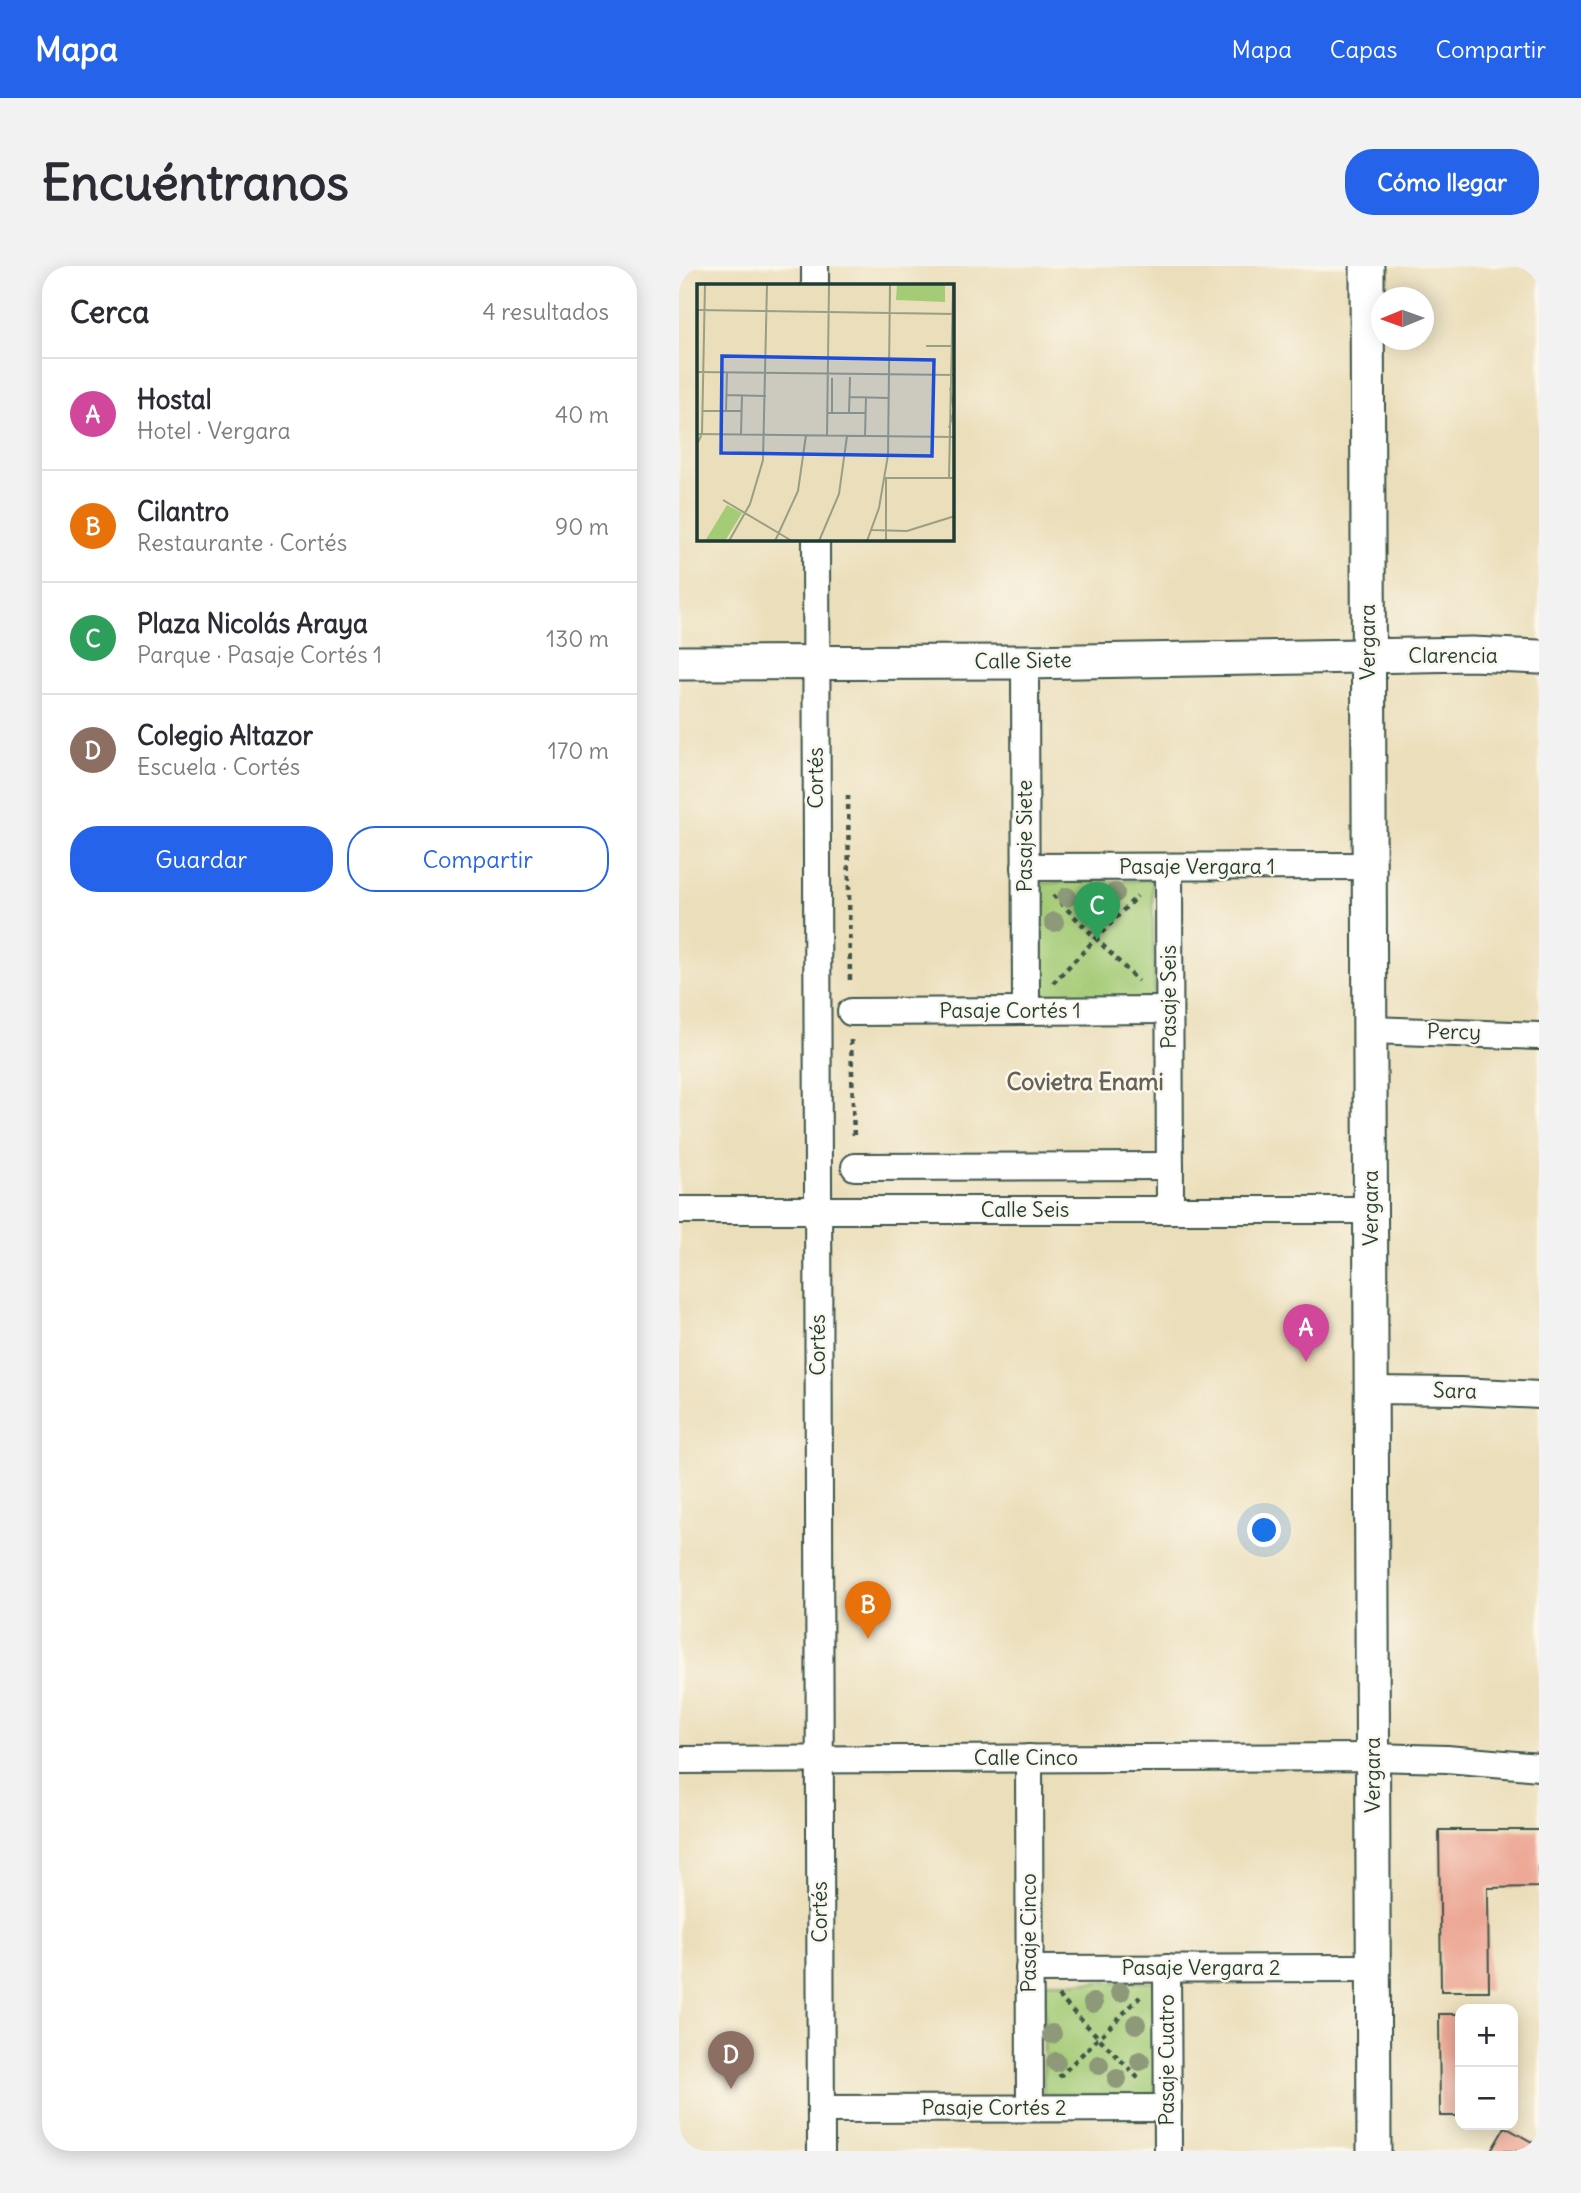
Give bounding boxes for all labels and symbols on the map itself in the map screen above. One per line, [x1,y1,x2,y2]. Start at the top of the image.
inset map [697,284,954,541]
north arrow [1371,287,1434,350]
street label: Vergara [1354,604,1381,680]
street label: Clarencia [1408,642,1498,669]
street label: Calle Siete [974,646,1072,675]
street label: Cortés [802,747,829,809]
street label: Pasaje Siete [1011,780,1038,892]
street label: Pasaje Vergara 1 [1119,853,1275,880]
pin: C [1074,882,1120,940]
street label: Pasaje Seis [1155,945,1182,1049]
street label: Pasaje Cortés 1 [939,997,1081,1024]
street label: Percy [1427,1018,1481,1045]
district label: Covietra Enami [1006,1067,1164,1096]
street label: Vergara [1357,1170,1384,1246]
street label: Calle Seis [981,1196,1069,1223]
pin: A [1283,1304,1329,1362]
street label: Cortés [804,1314,831,1376]
street label: Sara [1433,1376,1477,1405]
your location [1247,1513,1281,1547]
pin: B [845,1581,891,1639]
street label: Vergara [1359,1737,1386,1813]
street label: Calle Cinco [974,1744,1078,1771]
street label: Pasaje Cinco [1015,1873,1042,1993]
street label: Cortés [806,1881,833,1943]
street label: Pasaje Vergara 2 [1121,1954,1281,1981]
street label: Pasaje Cuatro [1153,1994,1180,2126]
pin: D [708,2031,754,2089]
street label: Pasaje Cortés 2 [922,2094,1066,2121]

